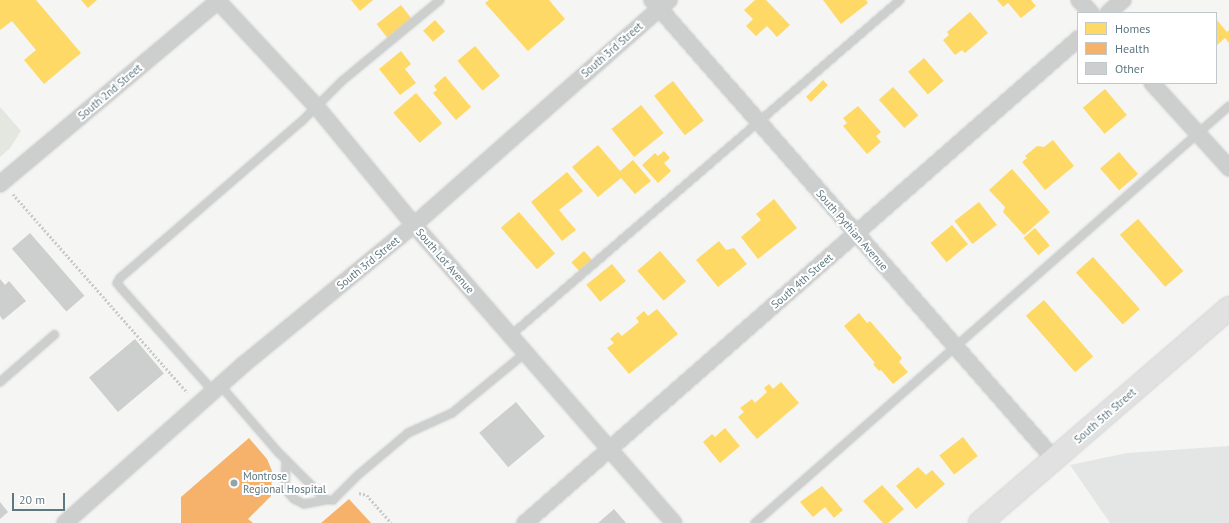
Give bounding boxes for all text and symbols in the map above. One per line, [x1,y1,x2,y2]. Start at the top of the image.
legend [1077,12,1217,84]
street label: South 3rd Street [579,20,645,80]
text: Homes [1115,21,1150,36]
text: Health [1115,41,1149,56]
street label: South 2nd Street [75,61,145,123]
text: Other [1115,61,1144,76]
street label: South Pythian Avenue [813,187,891,273]
street label: South Lot Avenue [413,226,477,296]
street label: South 3rd Street [334,234,402,292]
street label: South 4th Street [769,251,835,311]
street label: South 5th Street [1072,386,1138,446]
place label: Montrose Regional Hospital [243,470,326,496]
marker: Montrose Regional Hospital [228,477,240,489]
scale bar [14,485,67,511]
text: 20 m [19,492,45,507]

